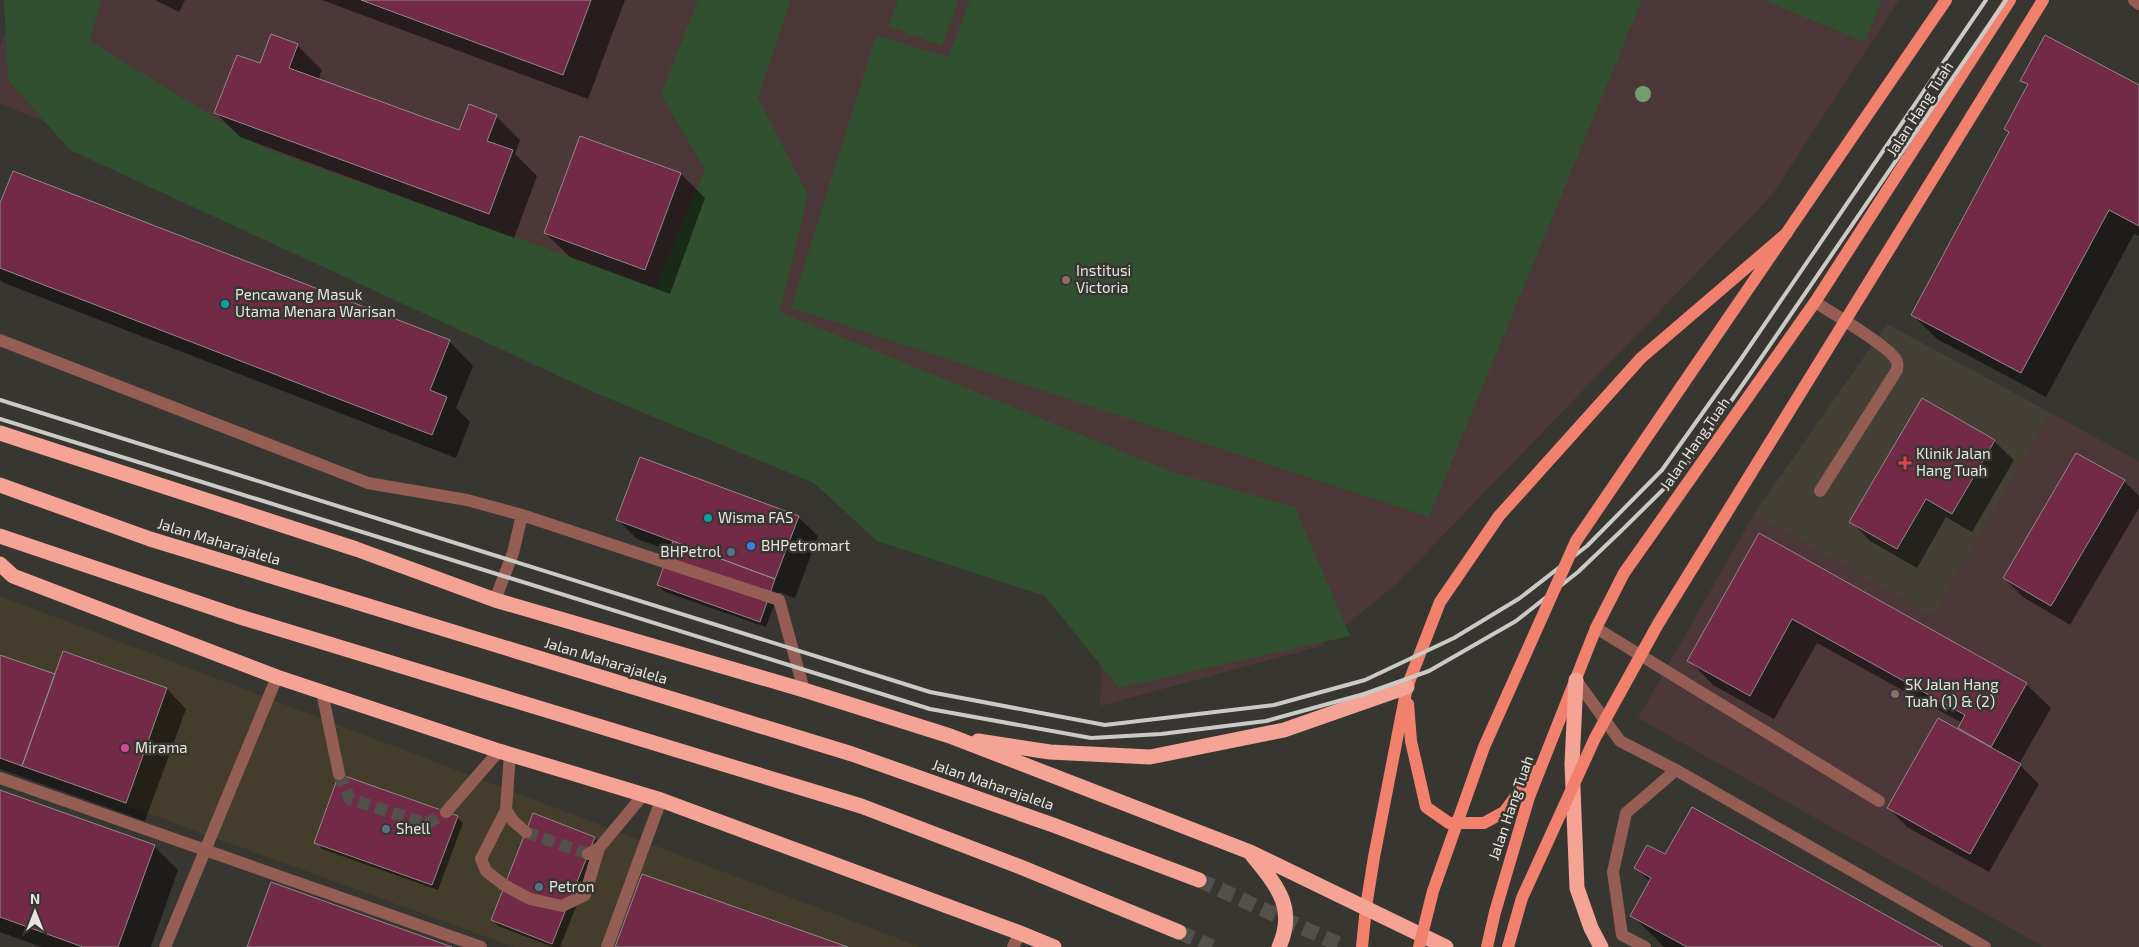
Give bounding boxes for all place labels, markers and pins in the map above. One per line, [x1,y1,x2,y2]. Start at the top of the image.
place label: Institusi Victoria [1076,261,1131,296]
marker: Institusi Victoria [1060,274,1072,286]
place label: Pencawang Masuk Utama Menara Warisan [235,285,396,320]
marker: Pencawang Masuk Utama Menara Warisan [219,298,231,310]
place label: Klinik Jalan Hang Tuah [1916,444,1991,479]
marker: Klinik Jalan Hang Tuah [1898,456,1912,470]
place label: Wisma FAS [718,508,793,526]
marker: Wisma FAS [702,512,714,524]
place label: BHPetromart [761,536,851,554]
marker: BHPetromart [745,540,757,552]
place label: BHPetrol [660,542,722,560]
marker: BHPetrol [725,546,737,558]
place label: SK Jalan Hang Tuah (1) & (2) [1905,675,1999,710]
marker: SK Jalan Hang Tuah (1) & (2) [1889,688,1901,700]
place label: Mirama [135,738,188,756]
marker: Mirama [119,742,131,754]
place label: Shell [396,819,431,837]
marker: Shell [380,823,392,835]
place label: Petron [549,877,595,895]
marker: Petron [533,881,545,893]

